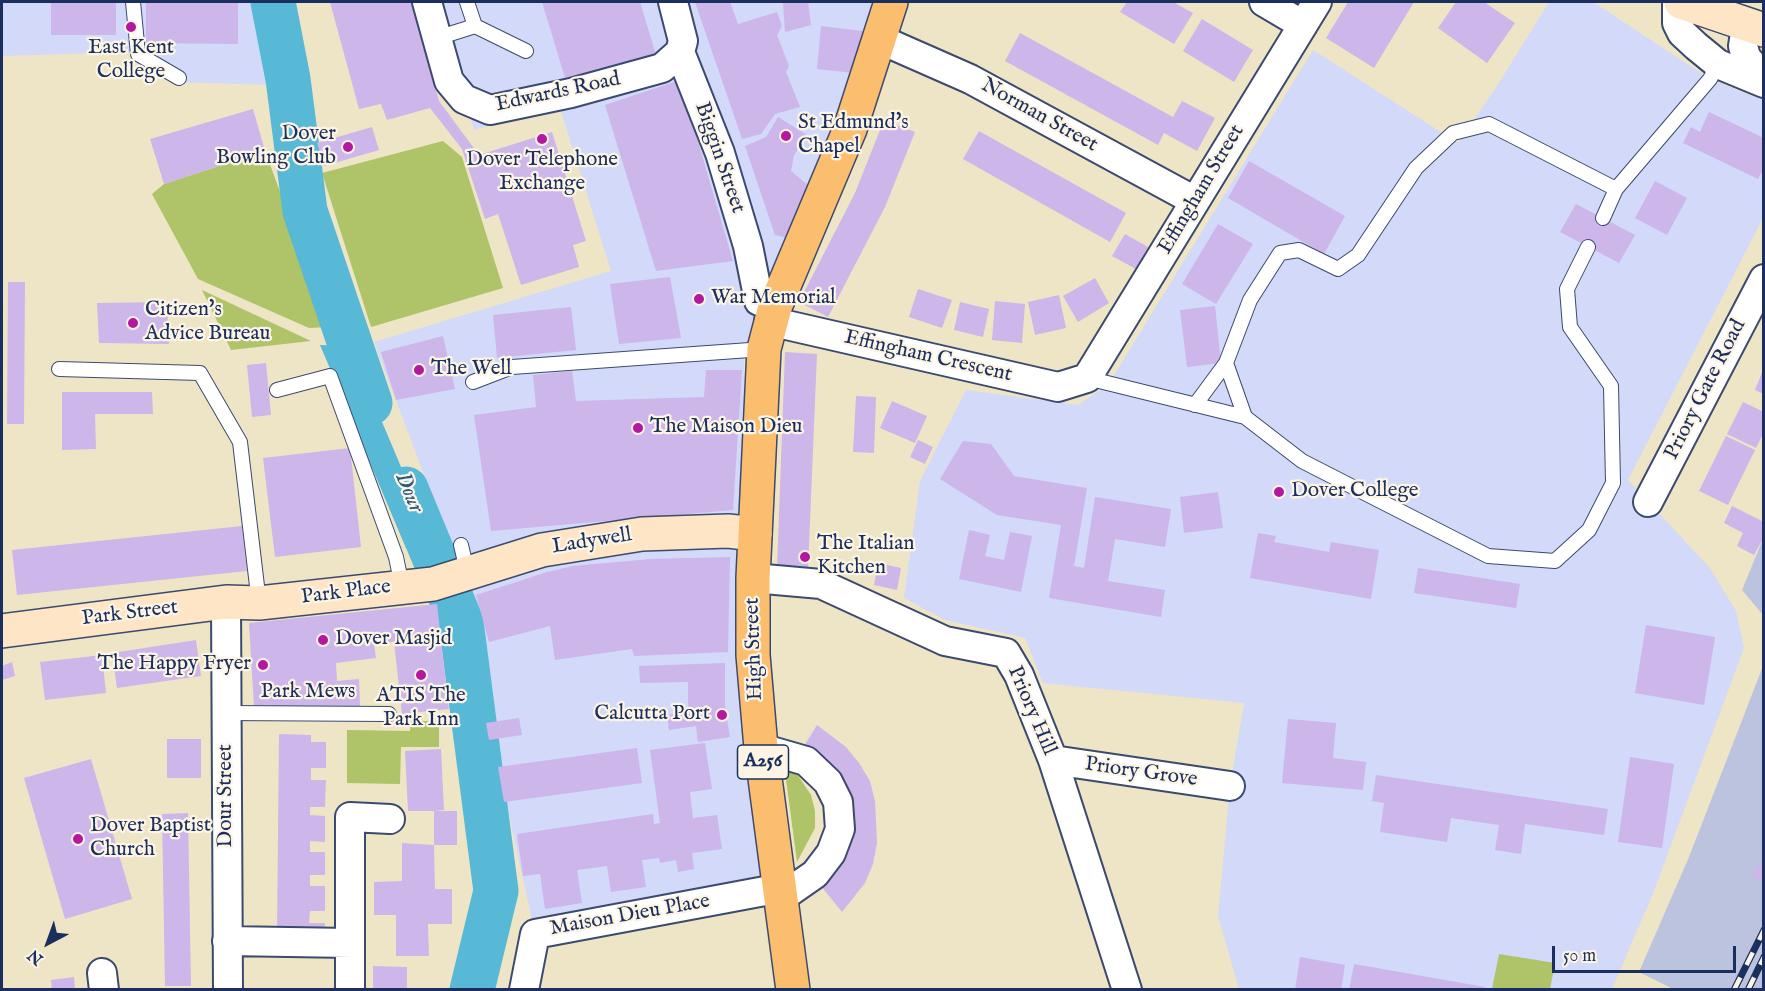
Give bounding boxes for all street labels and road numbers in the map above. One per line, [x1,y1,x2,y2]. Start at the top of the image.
street label: Edwards Road [493,67,623,119]
street label: Norman Street [976,74,1102,158]
street label: Biggin Street [688,99,750,217]
street label: Effingham Street [1153,121,1251,259]
street label: Priory Gate Road [1660,316,1752,464]
street label: Effingham Crescent [842,325,1014,389]
street label: Ladywell [550,523,634,561]
street label: Park Place [300,575,392,611]
street label: Park Street [80,596,180,632]
street label: High Street [741,597,769,701]
street label: Priory Hill [1001,663,1061,759]
street label: Park Mews [261,680,355,706]
street label: Dour Street [214,744,240,848]
road number: A256 [738,745,789,779]
street label: Priory Grove [1083,753,1199,793]
street label: Maison Dieu Place [548,890,712,942]

